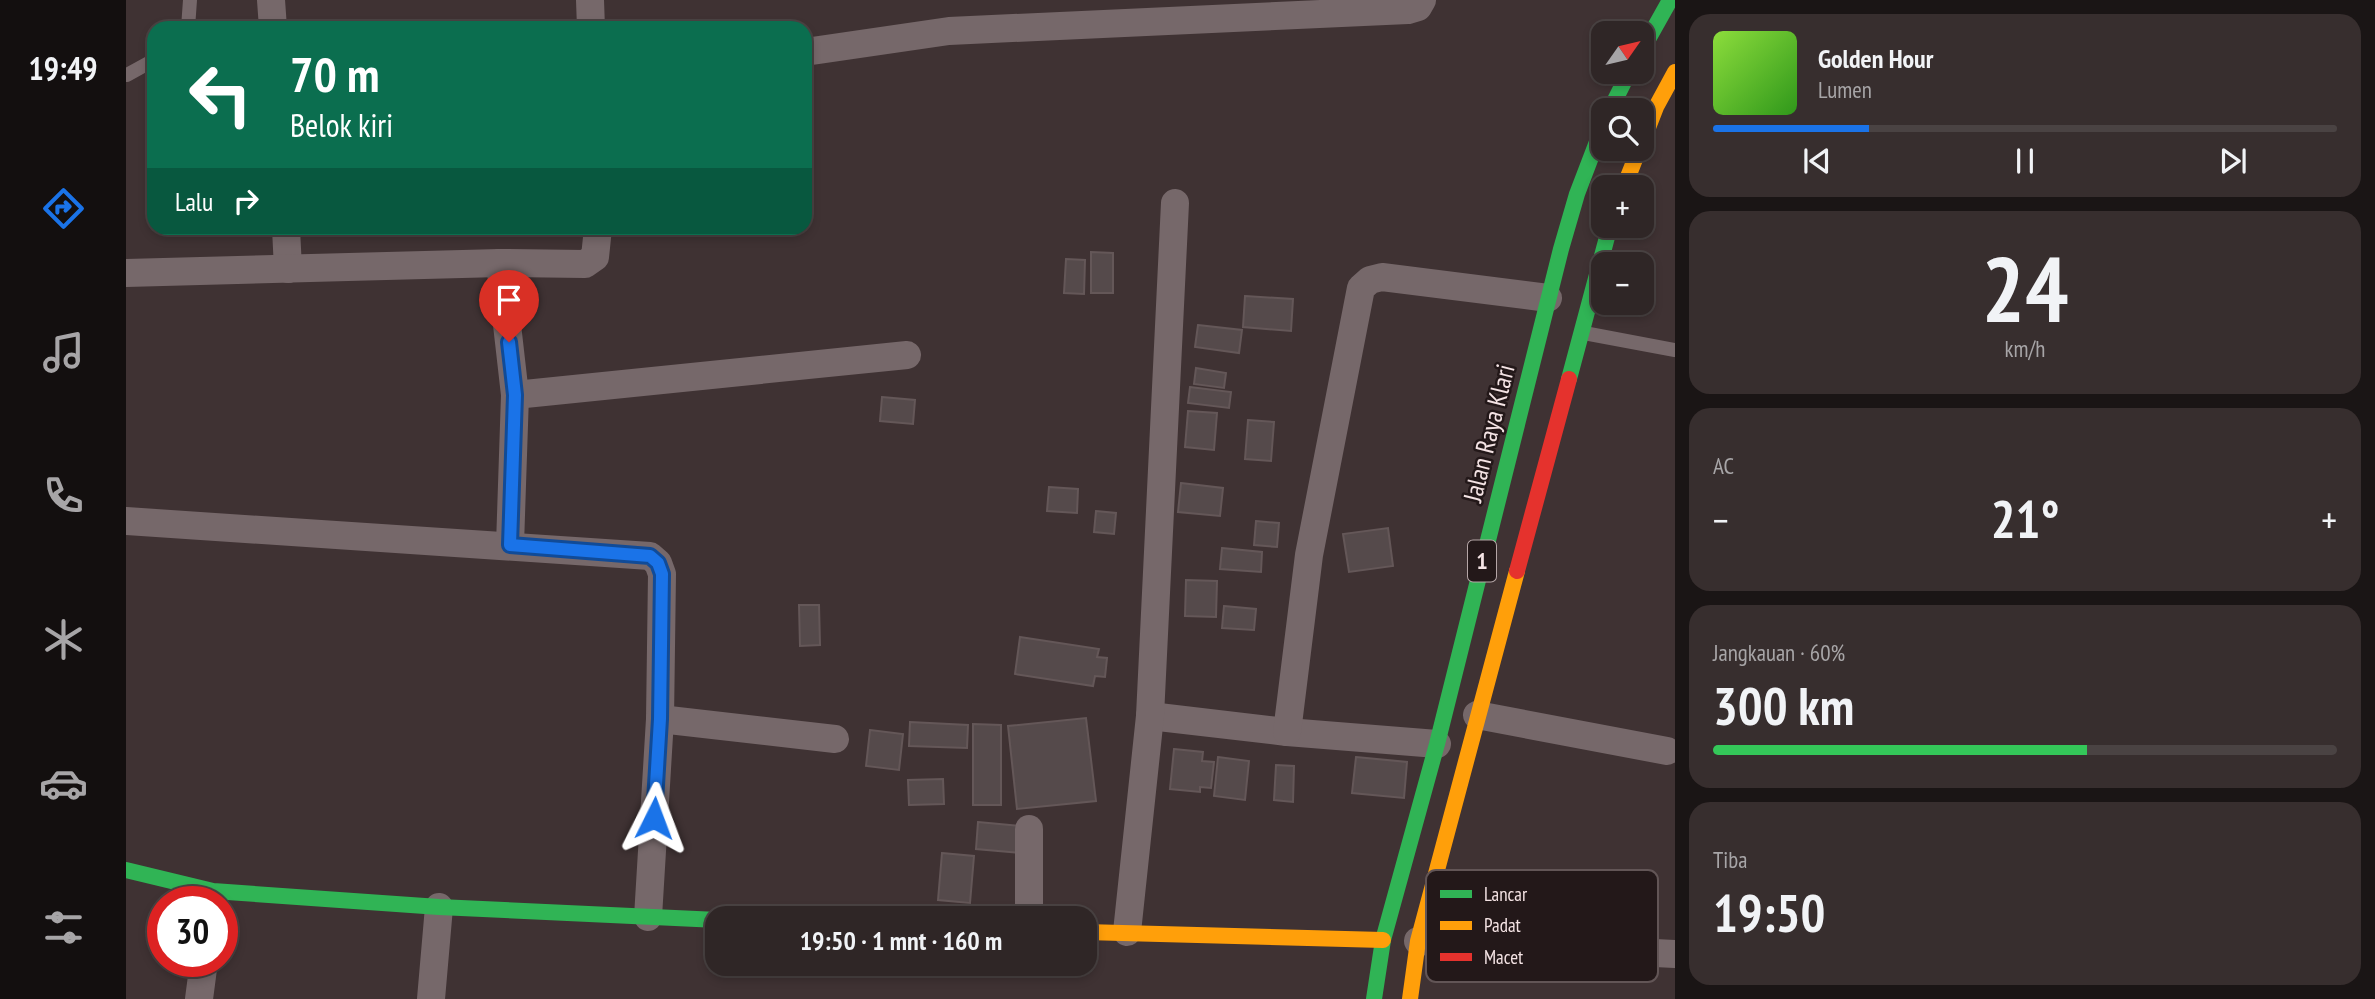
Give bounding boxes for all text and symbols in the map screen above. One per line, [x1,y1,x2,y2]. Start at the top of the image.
north arrow [1591,21,1654,84]
map controls [1591,21,1654,315]
text: 70 m [290,42,379,106]
text: Golden Hour [1818,42,1933,75]
text: 19:49 [28,47,98,89]
icon: left [175,49,266,140]
text: Lumen [1818,75,1872,104]
button: search [1591,98,1654,161]
text: Belok kiri [290,104,393,146]
icon: previous [1798,142,1836,180]
icon: pause [2006,142,2044,180]
icon: next [2214,142,2252,180]
button: + [1591,175,1654,238]
icon: right [227,182,265,220]
icon: directions [39,184,88,233]
text: Lalu [175,185,213,218]
text: 24 [1982,229,2069,347]
button: − [1591,252,1654,315]
pin [479,270,539,342]
icon: arrive [490,281,528,319]
icon: music [39,328,88,377]
text: km/h [2005,334,2045,363]
street label: Jalan Raya Klari [1455,361,1522,506]
text: AC [1713,451,1734,480]
icon: phone [39,471,88,520]
text: 21° [1991,485,2059,552]
text: − [1713,495,1729,544]
text: + [2321,495,2337,544]
road number: 1 [1468,540,1496,582]
icon: climate [39,615,88,664]
text: Jangkauan · 60% [1713,638,1845,667]
text: 300 km [1713,672,1854,739]
icon: car [39,759,88,808]
position arrow [617,781,691,855]
text: Tiba [1713,845,1747,874]
legend [1426,870,1658,982]
text: 19:50 [1713,879,1825,946]
text: Lancar [1484,882,1528,906]
speed limit sign: 30 [147,886,238,977]
icon: filters [39,903,88,952]
text: Padat [1484,913,1521,937]
text: 19:50 · 1 mnt · 160 m [800,924,1002,957]
text: Macet [1484,945,1524,969]

